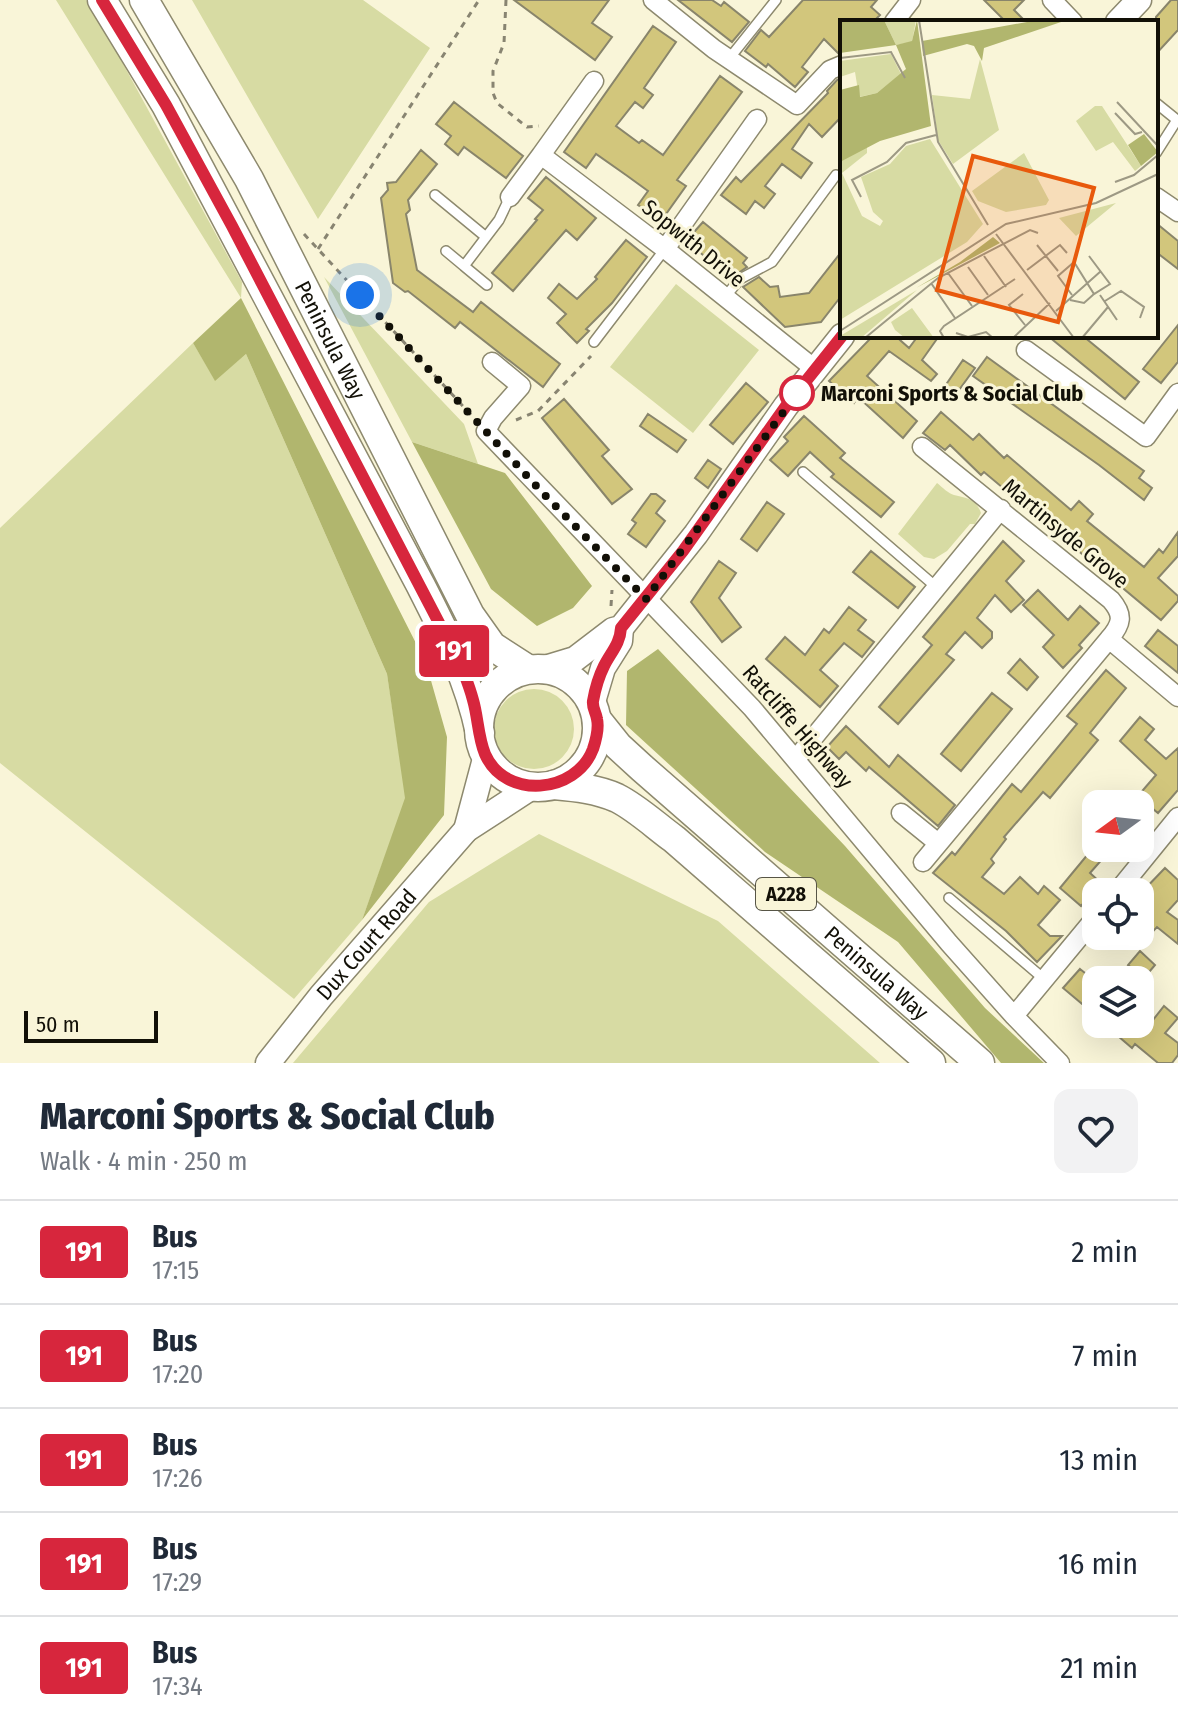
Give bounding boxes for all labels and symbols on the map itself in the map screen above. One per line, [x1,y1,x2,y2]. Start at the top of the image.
inset map [840,20,1158,338]
street label: Sopwith Drive [637,194,751,293]
your location [340,275,380,315]
street label: Peninsula Way [289,276,371,404]
marker: Marconi Sports & Social Club [780,376,814,410]
place label: Marconi Sports & Social Club [821,380,1083,407]
street label: Martinsyde Grove [997,473,1134,594]
line badge: 191 [408,625,500,677]
street label: Ratcliffe Highway [737,659,859,794]
north arrow [1082,790,1154,862]
road number: A228 [756,878,816,910]
street label: Dux Court Road [311,884,422,1006]
street label: Peninsula Way [819,921,934,1026]
scale bar [24,1007,158,1043]

